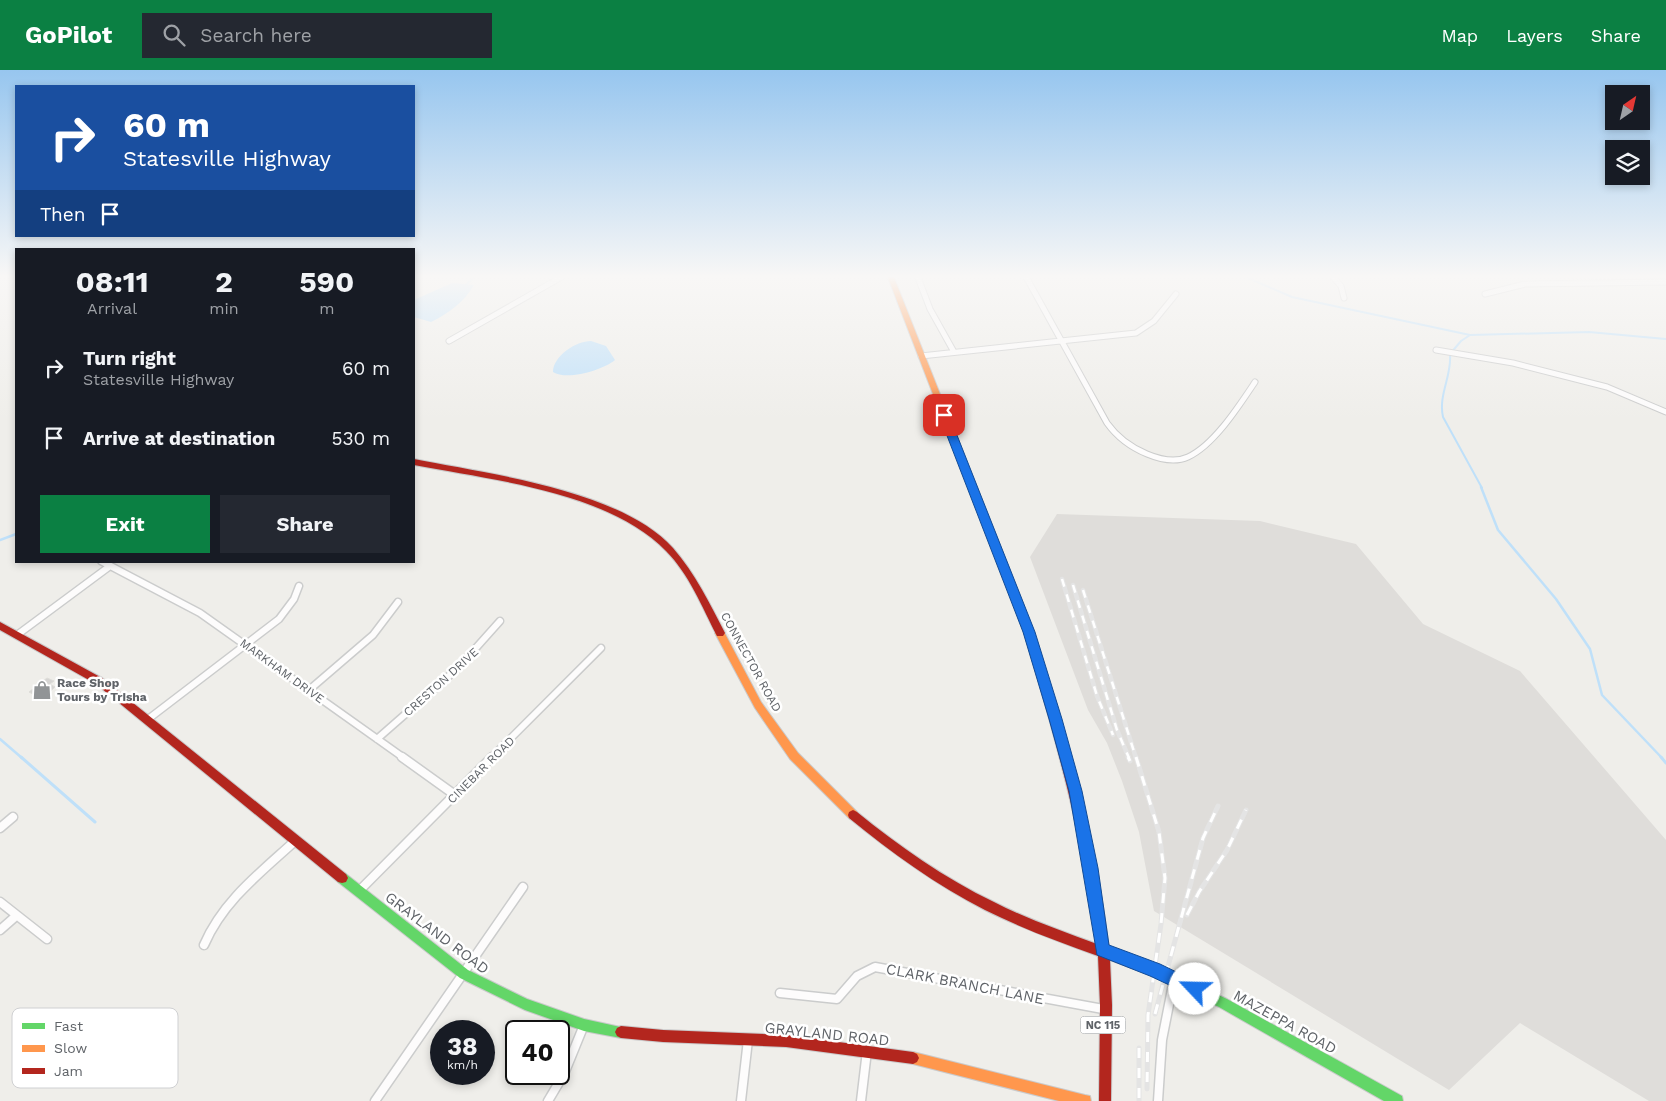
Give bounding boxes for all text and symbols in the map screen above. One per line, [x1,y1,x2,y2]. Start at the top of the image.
search box [142,13,492,58]
text: GoPilot [25,21,112,49]
icon: search [160,21,188,49]
text: Search here [200,24,312,47]
text: Map [1441,25,1478,46]
text: Layers [1506,25,1563,46]
text: Share [1591,25,1641,46]
north arrow [1605,85,1650,130]
map controls [1605,85,1650,185]
text: 60 m [123,104,210,146]
icon: right [40,105,105,170]
button: layers [1605,140,1650,185]
text: Statesville Highway [123,146,331,171]
icon: arrive [96,200,124,228]
text: Then [40,203,86,226]
text: 08:11 [76,264,149,299]
text: 2 [215,264,233,299]
text: 590 [299,264,354,299]
text: Arrival [87,299,137,318]
text: min [209,299,239,318]
text: m [319,299,334,318]
text: Turn right [83,347,176,370]
icon: right [40,354,68,382]
text: 60 m [342,357,390,380]
text: Statesville Highway [83,370,234,389]
pin [923,394,965,436]
icon: arrive [930,401,958,429]
icon: arrive [40,424,68,452]
text: Arrive at destination [83,427,275,450]
text: 530 m [331,427,390,450]
button: Exit [40,495,210,553]
button: Share [220,495,390,553]
street label: CONNECTOR ROAD [718,610,784,714]
street label: MARKHAM DRIVE [237,636,327,706]
street label: CRESTON DRIVE [401,645,481,719]
place label: Race Shop Tours by Trisha [57,676,147,704]
shop icon: Race Shop Tours by Trisha [31,679,53,701]
street label: CINEBAR ROAD [445,734,517,806]
street label: GRAYLAND ROAD [382,888,492,978]
street label: CLARK BRANCH LANE [885,960,1045,1008]
position arrow [1168,962,1220,1014]
street label: MAZEPPA ROAD [1230,986,1340,1058]
legend [12,1008,178,1088]
road number: NC 115 [1080,1016,1126,1034]
text: Fast [54,1018,83,1034]
street label: GRAYLAND ROAD [764,1018,890,1050]
speed limit sign: 40 [505,1020,570,1085]
text: 38 [447,1032,478,1061]
text: Slow [54,1040,87,1056]
text: km/h [447,1058,478,1072]
text: Jam [54,1063,83,1079]

